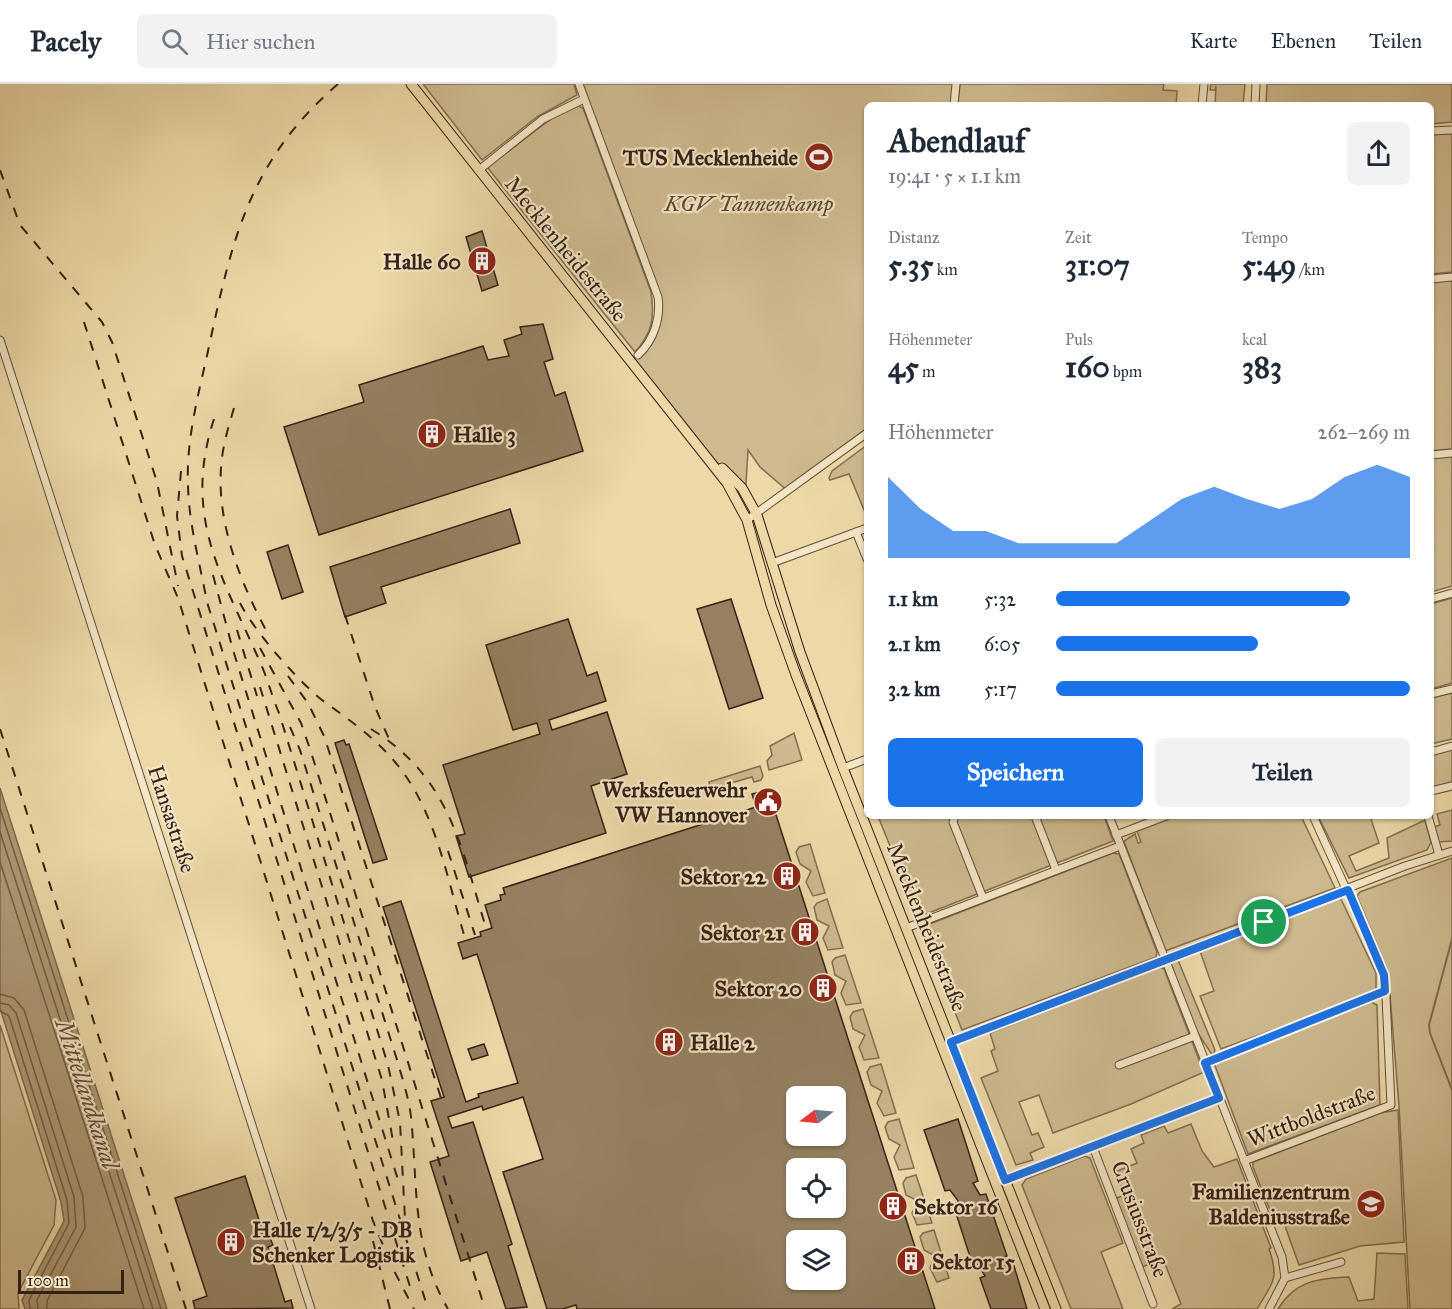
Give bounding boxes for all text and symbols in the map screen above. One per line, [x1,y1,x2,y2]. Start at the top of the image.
search box [137,14,557,68]
text: Pacely [30,24,101,59]
icon: search [158,25,191,58]
text: Hier suchen [206,28,315,55]
text: Karte [1190,28,1238,54]
text: Ebenen [1271,28,1336,54]
text: Teilen [1369,28,1422,54]
text: Abendlauf [888,121,1026,161]
button: share [1347,122,1410,185]
sports icon: TUS Mecklenheide [803,141,835,173]
place label: TUS Mecklenheide [622,144,798,171]
text: 19:41 · 5 × 1.1 km [888,164,1021,188]
street label: Mecklenheidestraße [499,171,633,327]
park label: KGV Tannenkamp [664,190,834,217]
text: Distanz [888,228,939,247]
text: Zeit [1065,228,1092,247]
text: Tempo [1242,228,1288,247]
building icon: Halle 60 [466,245,498,277]
text: 5.35 [888,247,933,283]
text: 31:07 [1065,247,1130,283]
text: 5:49 [1242,247,1296,283]
place label: Halle 60 [383,248,461,275]
text: km [933,260,958,279]
text: /km [1296,260,1325,279]
text: Höhenmeter [888,330,972,349]
text: Puls [1065,330,1093,349]
text: kcal [1242,330,1267,349]
text: 45 [888,349,919,385]
text: 160 [1065,349,1110,385]
text: 383 [1242,349,1282,385]
text: m [919,362,936,381]
text: bpm [1110,362,1142,381]
building icon: Halle 3 [416,418,448,450]
text: Höhenmeter [888,420,993,444]
text: 262–269 m [1318,420,1410,444]
place label: Halle 3 [453,421,516,448]
text: 1.1 km [888,587,938,611]
text: 5:32 [984,587,1016,611]
text: 2.1 km [888,632,941,656]
text: 6:05 [984,632,1020,656]
text: 3.2 km [888,677,940,701]
text: 5:17 [984,677,1017,701]
button: Speichern [888,738,1143,807]
button: Teilen [1155,738,1410,807]
street label: Hansastraße [142,762,202,876]
place label: Werksfeuerwehr VW Hannover [602,776,748,828]
public building icon: Werksfeuerwehr VW Hannover [752,786,784,818]
street label: Mecklenheidestraße [881,839,973,1015]
building icon: Sektor 22 [771,860,803,892]
place label: Sektor 22 [681,863,767,890]
pin [1238,896,1289,947]
icon: arrive [1247,905,1280,938]
building icon: Sektor 21 [789,916,821,948]
place label: Sektor 21 [701,919,784,946]
building icon: Sektor 20 [807,972,839,1004]
place label: Sektor 20 [714,975,802,1002]
water label: Mittellandkanal [48,1013,126,1175]
building icon: Halle 2 [653,1026,685,1058]
place label: Halle 2 [690,1029,756,1056]
street label: Wittboldstraße [1243,1079,1379,1153]
north arrow [786,1086,846,1146]
map controls [786,1086,846,1290]
street label: Crusiusstraße [1105,1157,1175,1281]
button: locate [786,1158,846,1218]
place label: Familienzentrum Baldeniusstraße [1192,1178,1350,1230]
school or university icon: Familienzentrum Baldeniusstraße [1355,1188,1387,1220]
building icon: Sektor 16 [877,1190,909,1222]
place label: Sektor 16 [914,1193,999,1220]
place label: Halle 1/2/3/5 - DB Schenker Logistik [252,1216,416,1268]
building icon: Halle 1/2/3/5 - DB Schenker Logistik [215,1226,247,1258]
button: layers [786,1230,846,1290]
building icon: Sektor 15 [895,1245,927,1277]
place label: Sektor 15 [932,1248,1015,1275]
scale bar [18,1267,124,1294]
text: 100 m [27,1271,69,1290]

